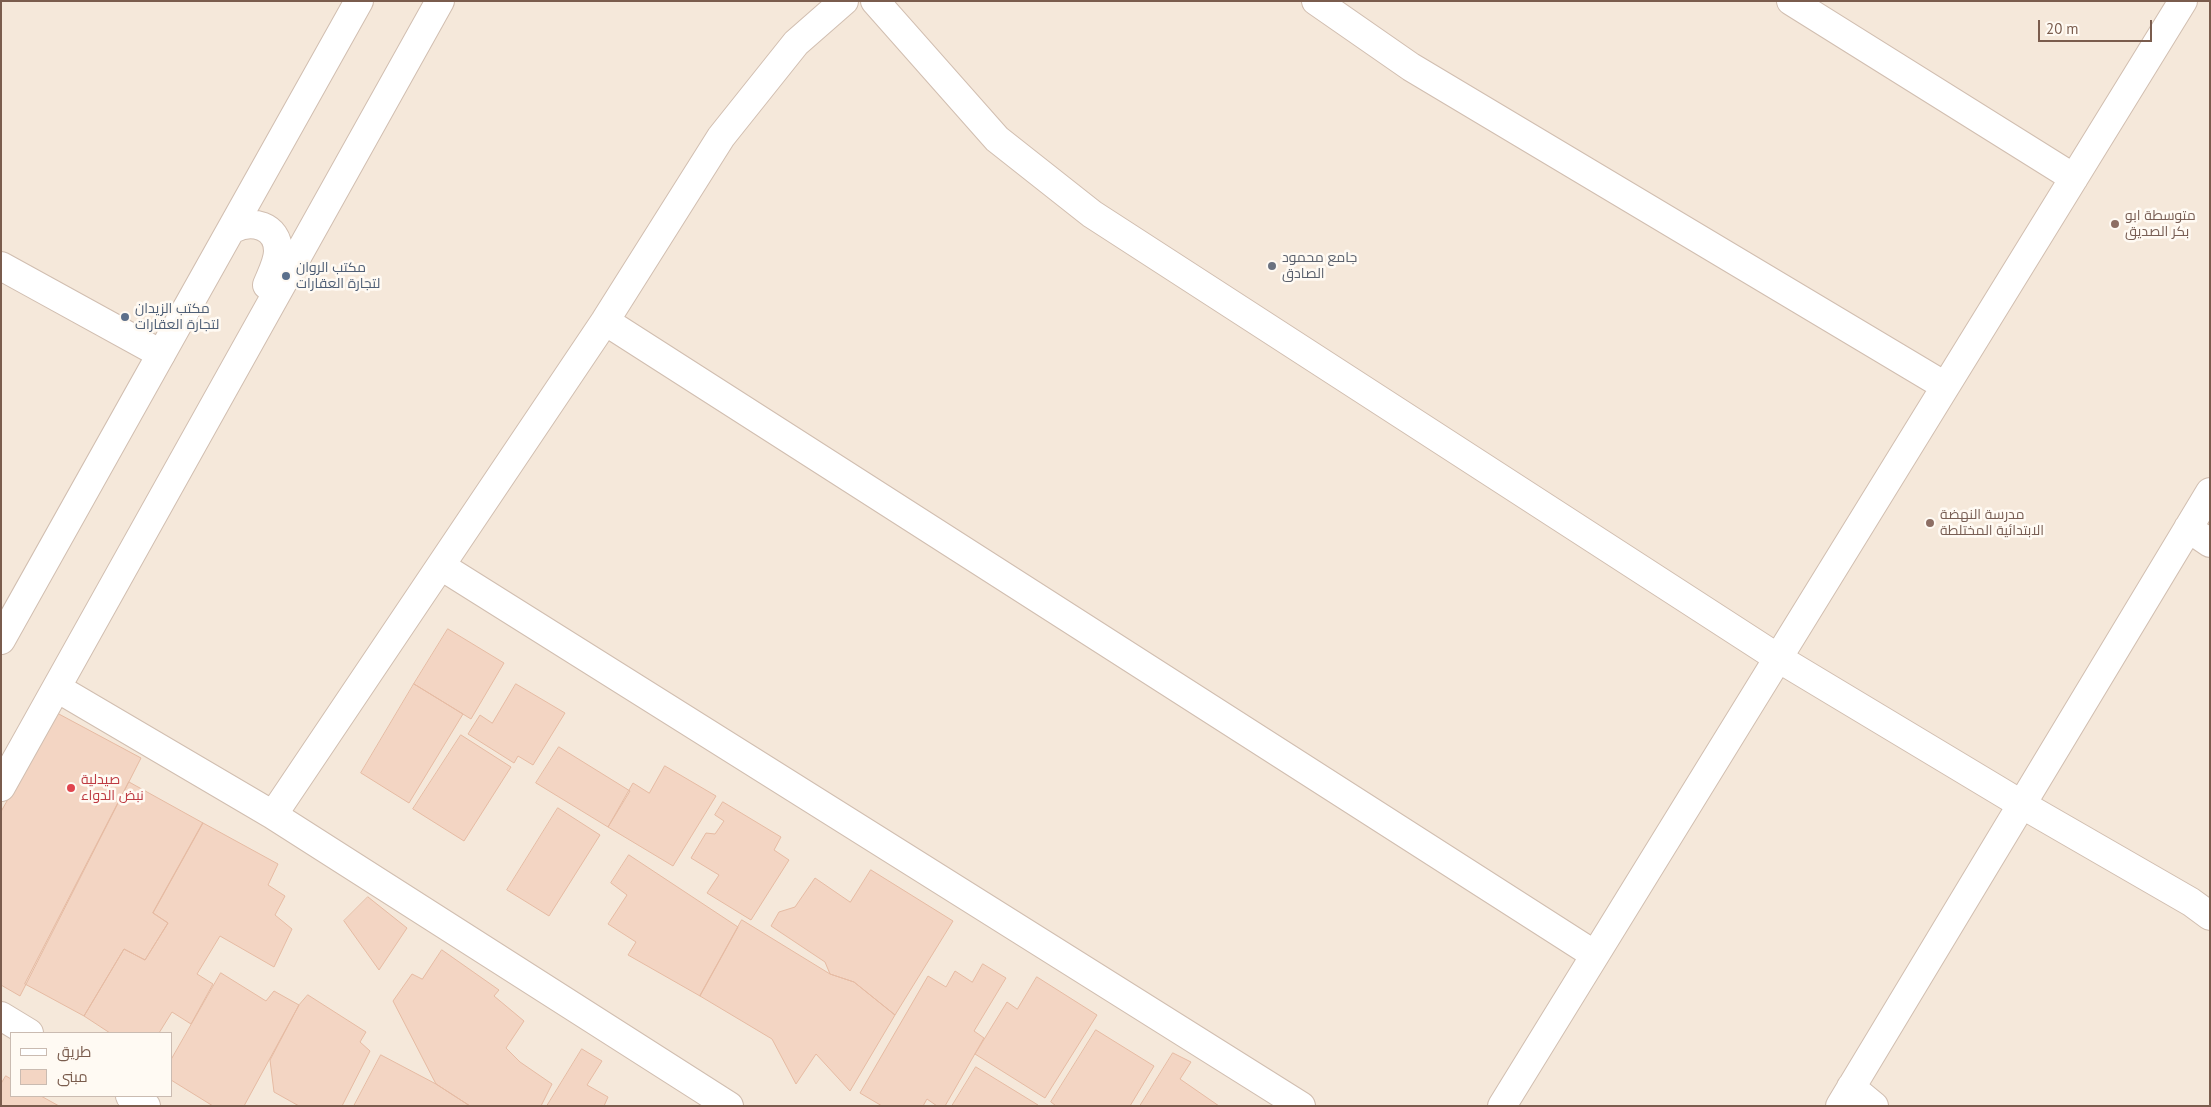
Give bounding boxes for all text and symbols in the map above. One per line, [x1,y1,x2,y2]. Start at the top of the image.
scale bar [2041,10,2155,42]
text: 20 m [2046,19,2079,38]
place label: متوسطة ابو بكر الصديق [2125,208,2196,240]
marker: متوسطة ابو بكر الصديق [2109,218,2121,230]
place label: جامع محمود الصادق [1282,250,1357,282]
place label: مكتب الروان لتجارة العقارات [296,260,380,292]
marker: جامع محمود الصادق [1266,260,1278,272]
marker: مكتب الروان لتجارة العقارات [280,270,292,282]
place label: مكتب الزيدان لتجارة العقارات [135,301,219,334]
marker: مكتب الزيدان لتجارة العقارات [119,311,131,323]
place label: مدرسة النهضة الابتدائية المختلطة [1940,507,2044,540]
marker: مدرسة النهضة الابتدائية المختلطة [1924,517,1936,529]
place label: صيدلية نبض الدواء [81,772,144,804]
marker: صيدلية نبض الدواء [65,782,77,794]
legend [10,1032,172,1097]
text: طريق [57,1042,91,1061]
text: مبنى [57,1067,88,1086]

